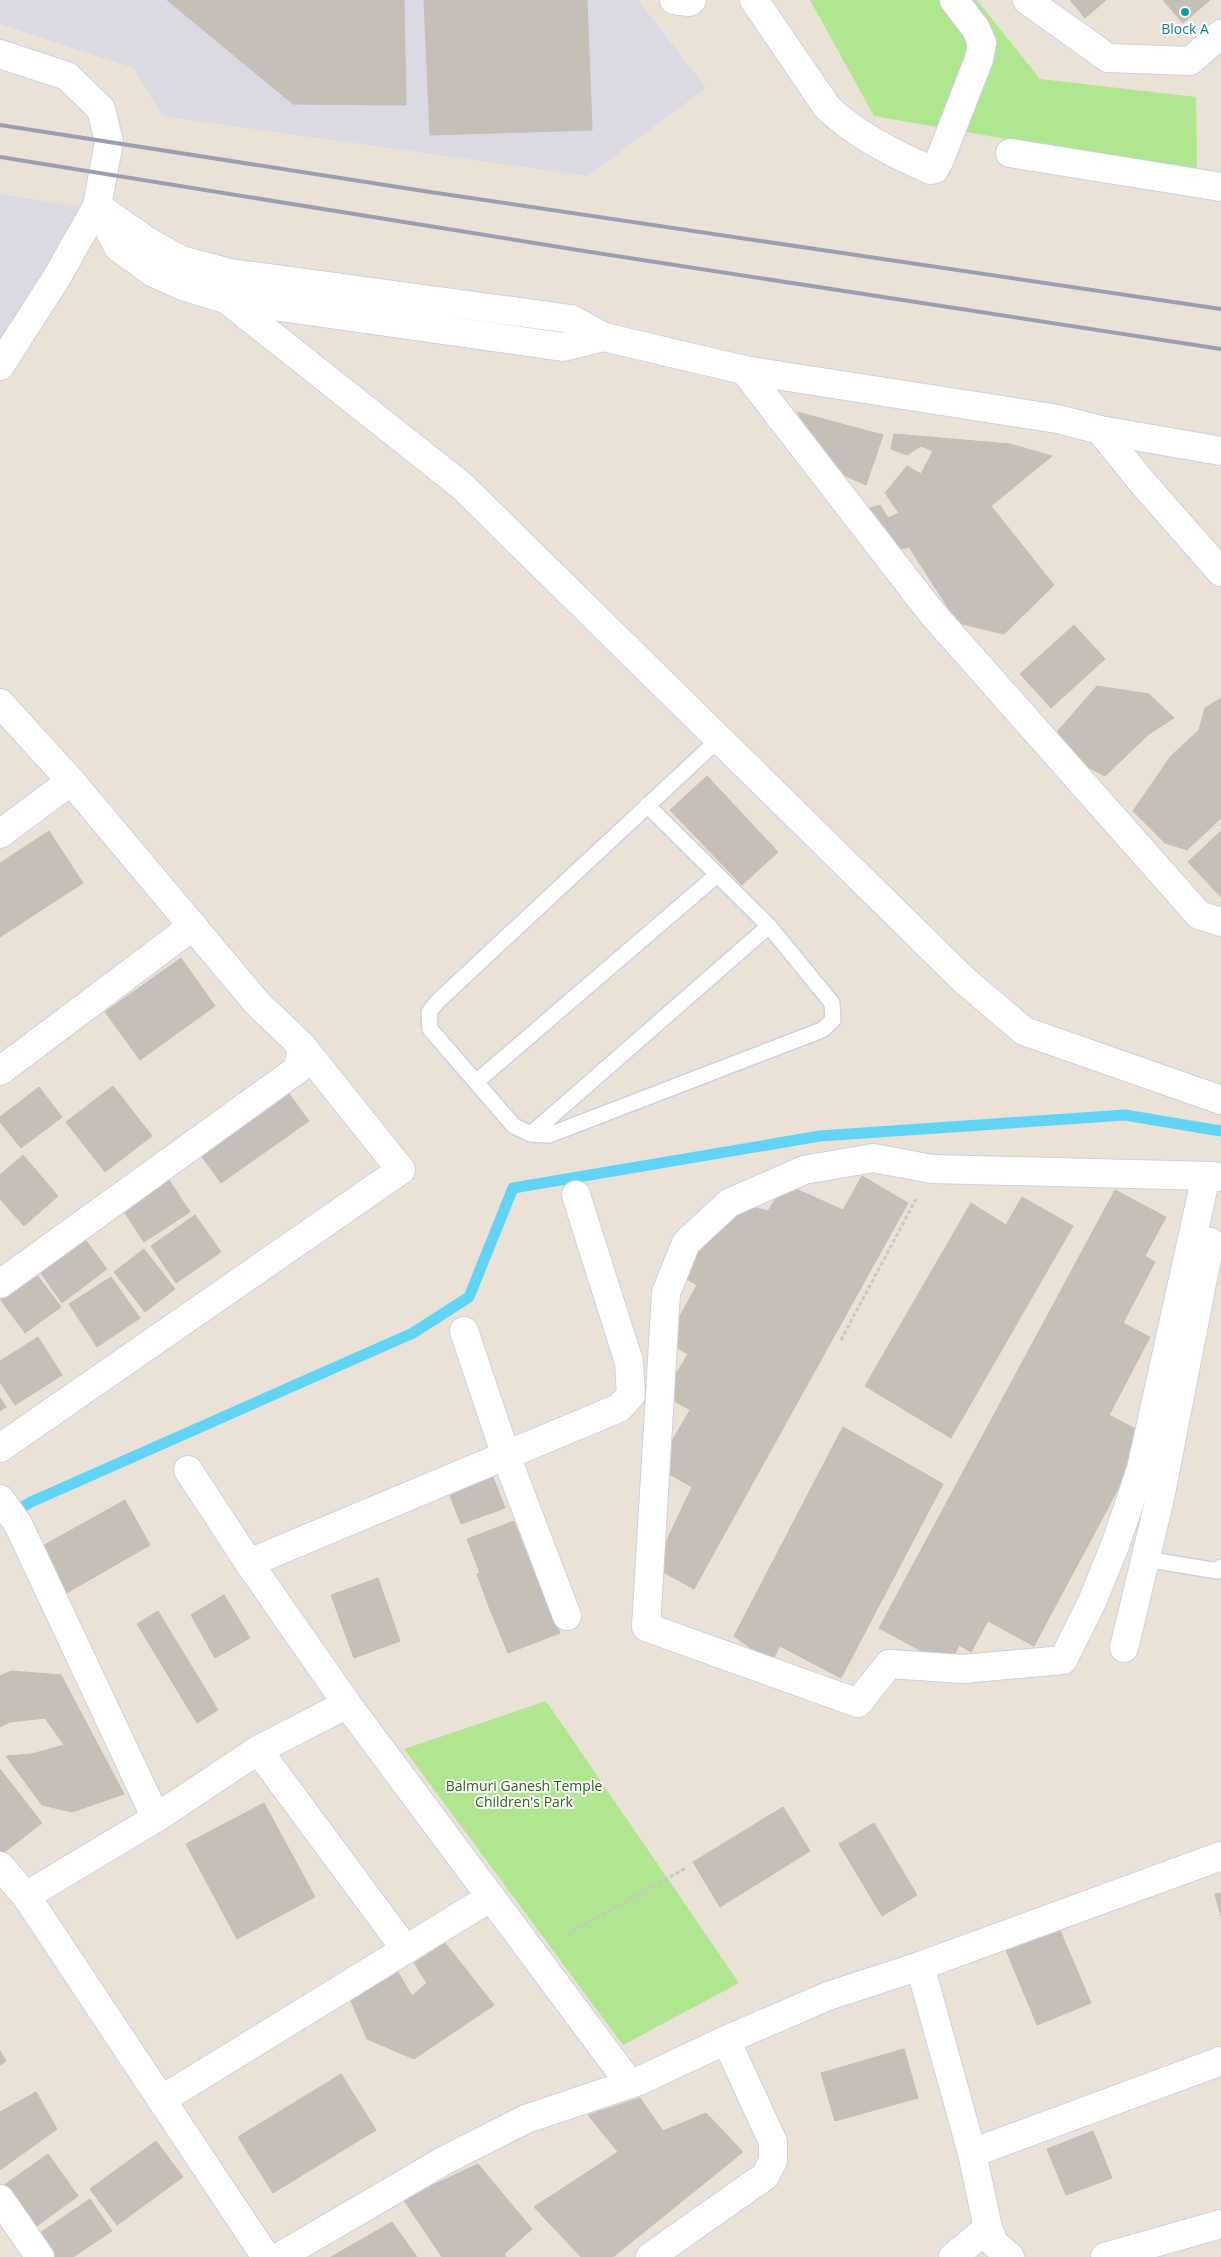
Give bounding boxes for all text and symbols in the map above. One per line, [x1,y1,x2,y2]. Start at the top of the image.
marker: Block A [1179,6,1191,18]
place label: Block A [1161,19,1209,38]
park label: Balmuri Ganesh Temple Children's Park [446,1776,602,1811]

